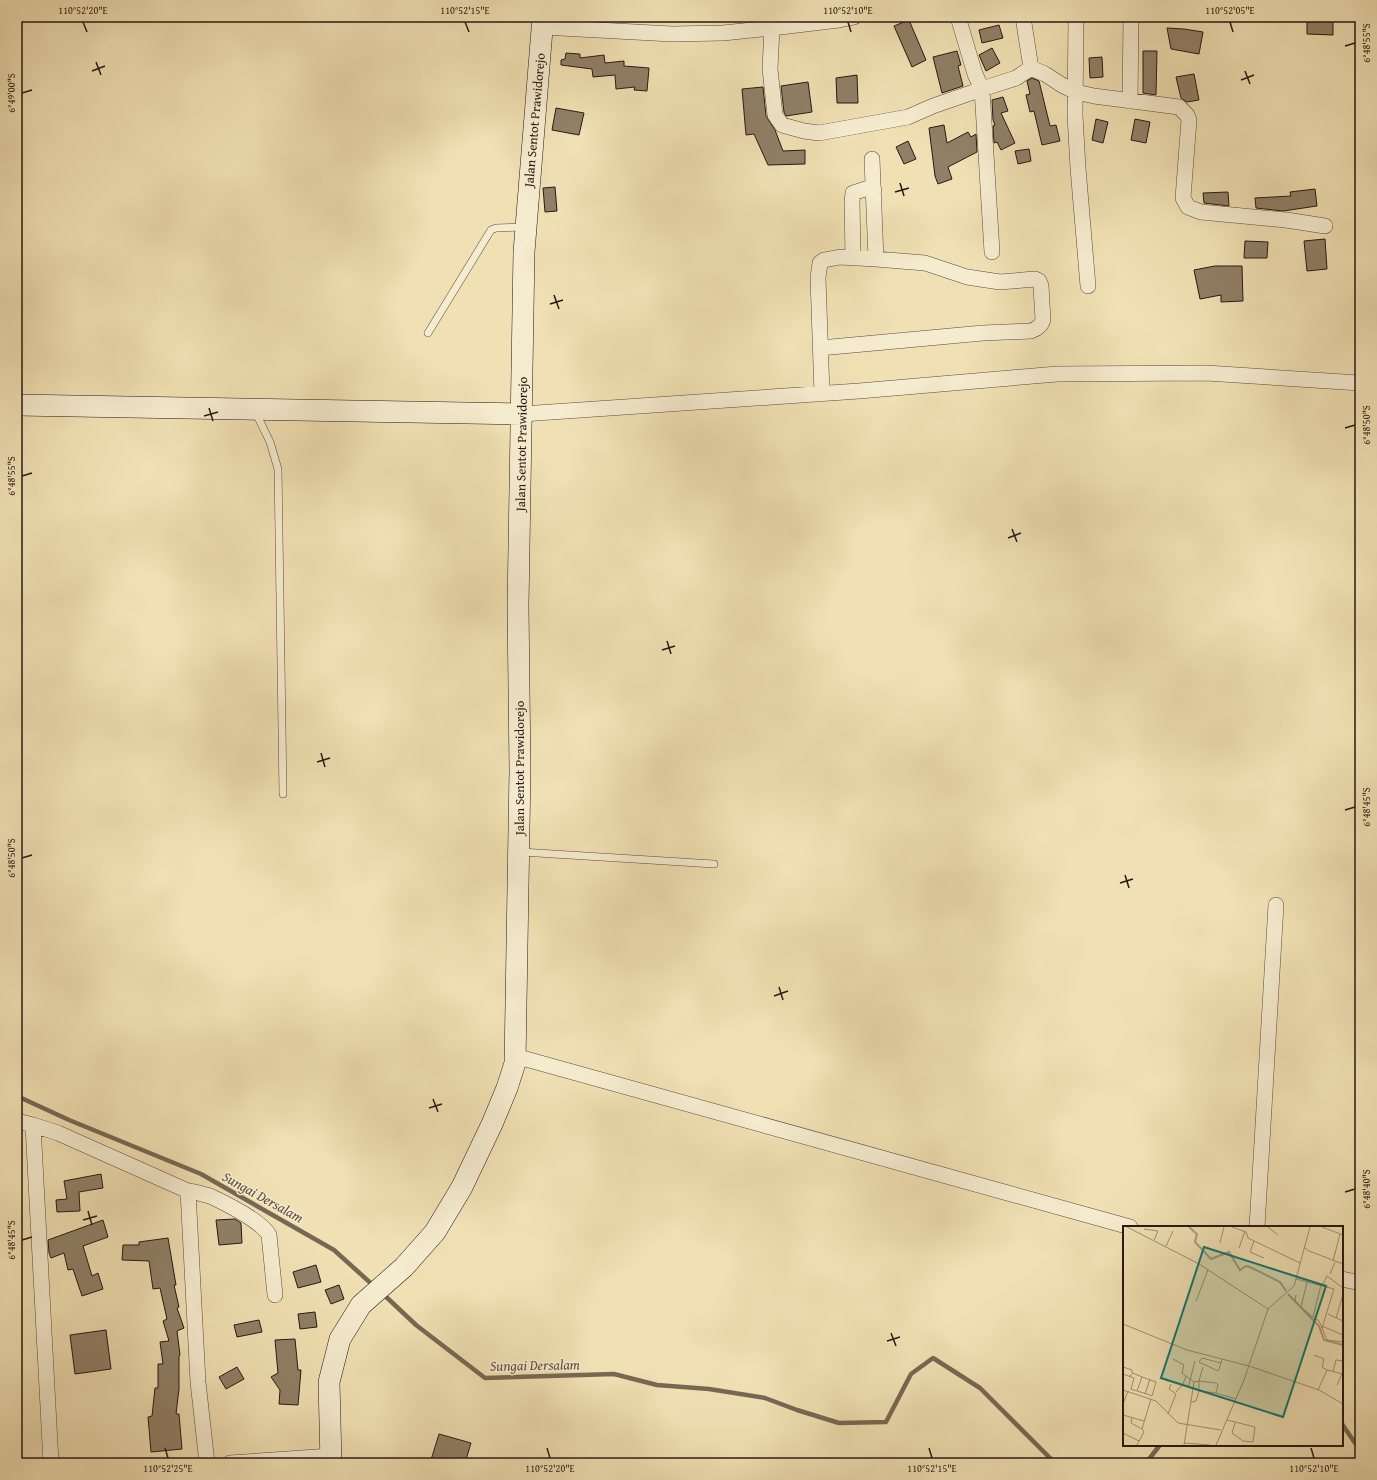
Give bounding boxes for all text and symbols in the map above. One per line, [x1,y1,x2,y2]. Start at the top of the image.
text: 110°52'20"E [58,3,108,18]
text: 110°52'15"E [440,3,490,18]
text: 110°52'10"E [823,3,873,18]
text: 110°52'05"E [1205,3,1255,18]
text: 6°48'55"S [1359,23,1374,63]
street label: Jalan Sentot Prawidorejo [519,52,550,190]
text: 6°49'00"S [4,73,19,113]
street label: Jalan Sentot Prawidorejo [511,376,532,513]
text: 6°48'50"S [1359,405,1374,445]
text: 6°48'55"S [4,456,19,496]
street label: Jalan Sentot Prawidorejo [510,700,529,837]
text: 6°48'45"S [1359,787,1374,827]
text: 6°48'50"S [4,838,19,878]
water label: Sungai Dersalam [219,1166,307,1228]
text: 6°48'40"S [1359,1169,1374,1209]
text: 6°48'45"S [4,1220,19,1260]
inset map [1123,1226,1343,1446]
water label: Sungai Dersalam [490,1354,580,1376]
text: 110°52'25"E [143,1461,193,1476]
text: 110°52'20"E [525,1461,575,1476]
text: 110°52'15"E [907,1461,957,1476]
text: 110°52'10"E [1289,1461,1339,1476]

